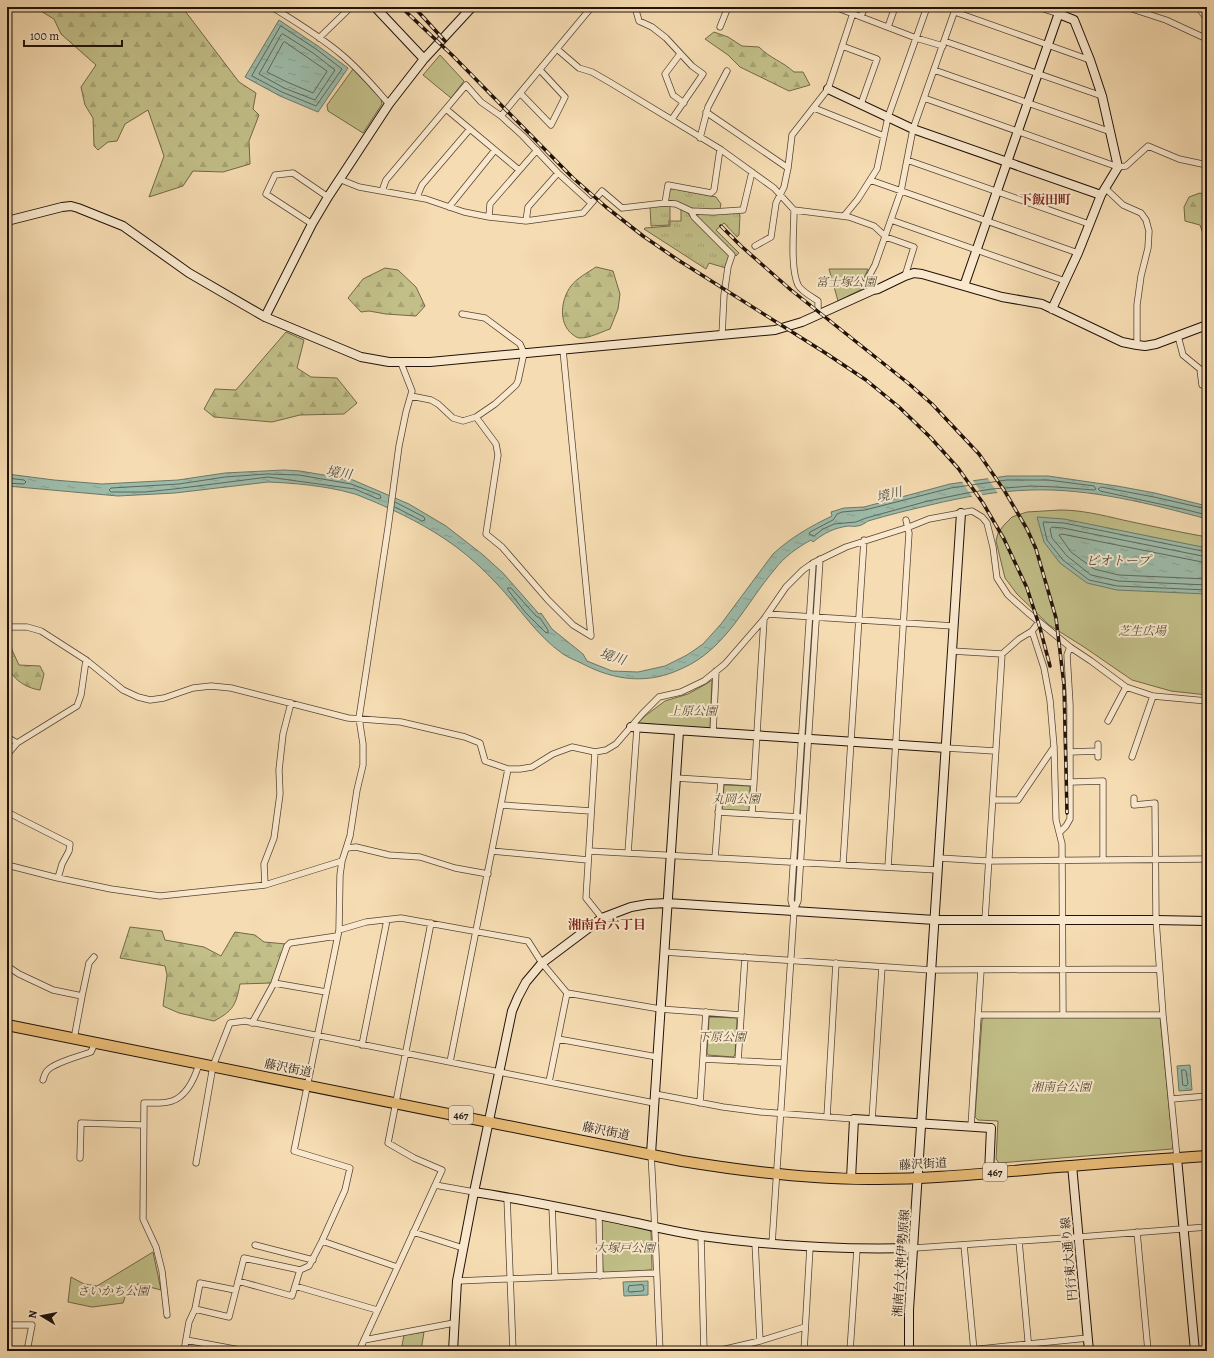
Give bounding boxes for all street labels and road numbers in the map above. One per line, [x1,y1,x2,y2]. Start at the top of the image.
street label: 藤沢街道 [263,1056,313,1080]
road number: 467 [449,1106,473,1124]
street label: 藤沢街道 [581,1119,631,1143]
street label: 藤沢街道 [899,1155,947,1173]
road number: 467 [983,1163,1007,1181]
street label: 湘南台大神伊勢原線 [889,1209,913,1317]
street label: 円行東大通り線 [1057,1216,1081,1302]

